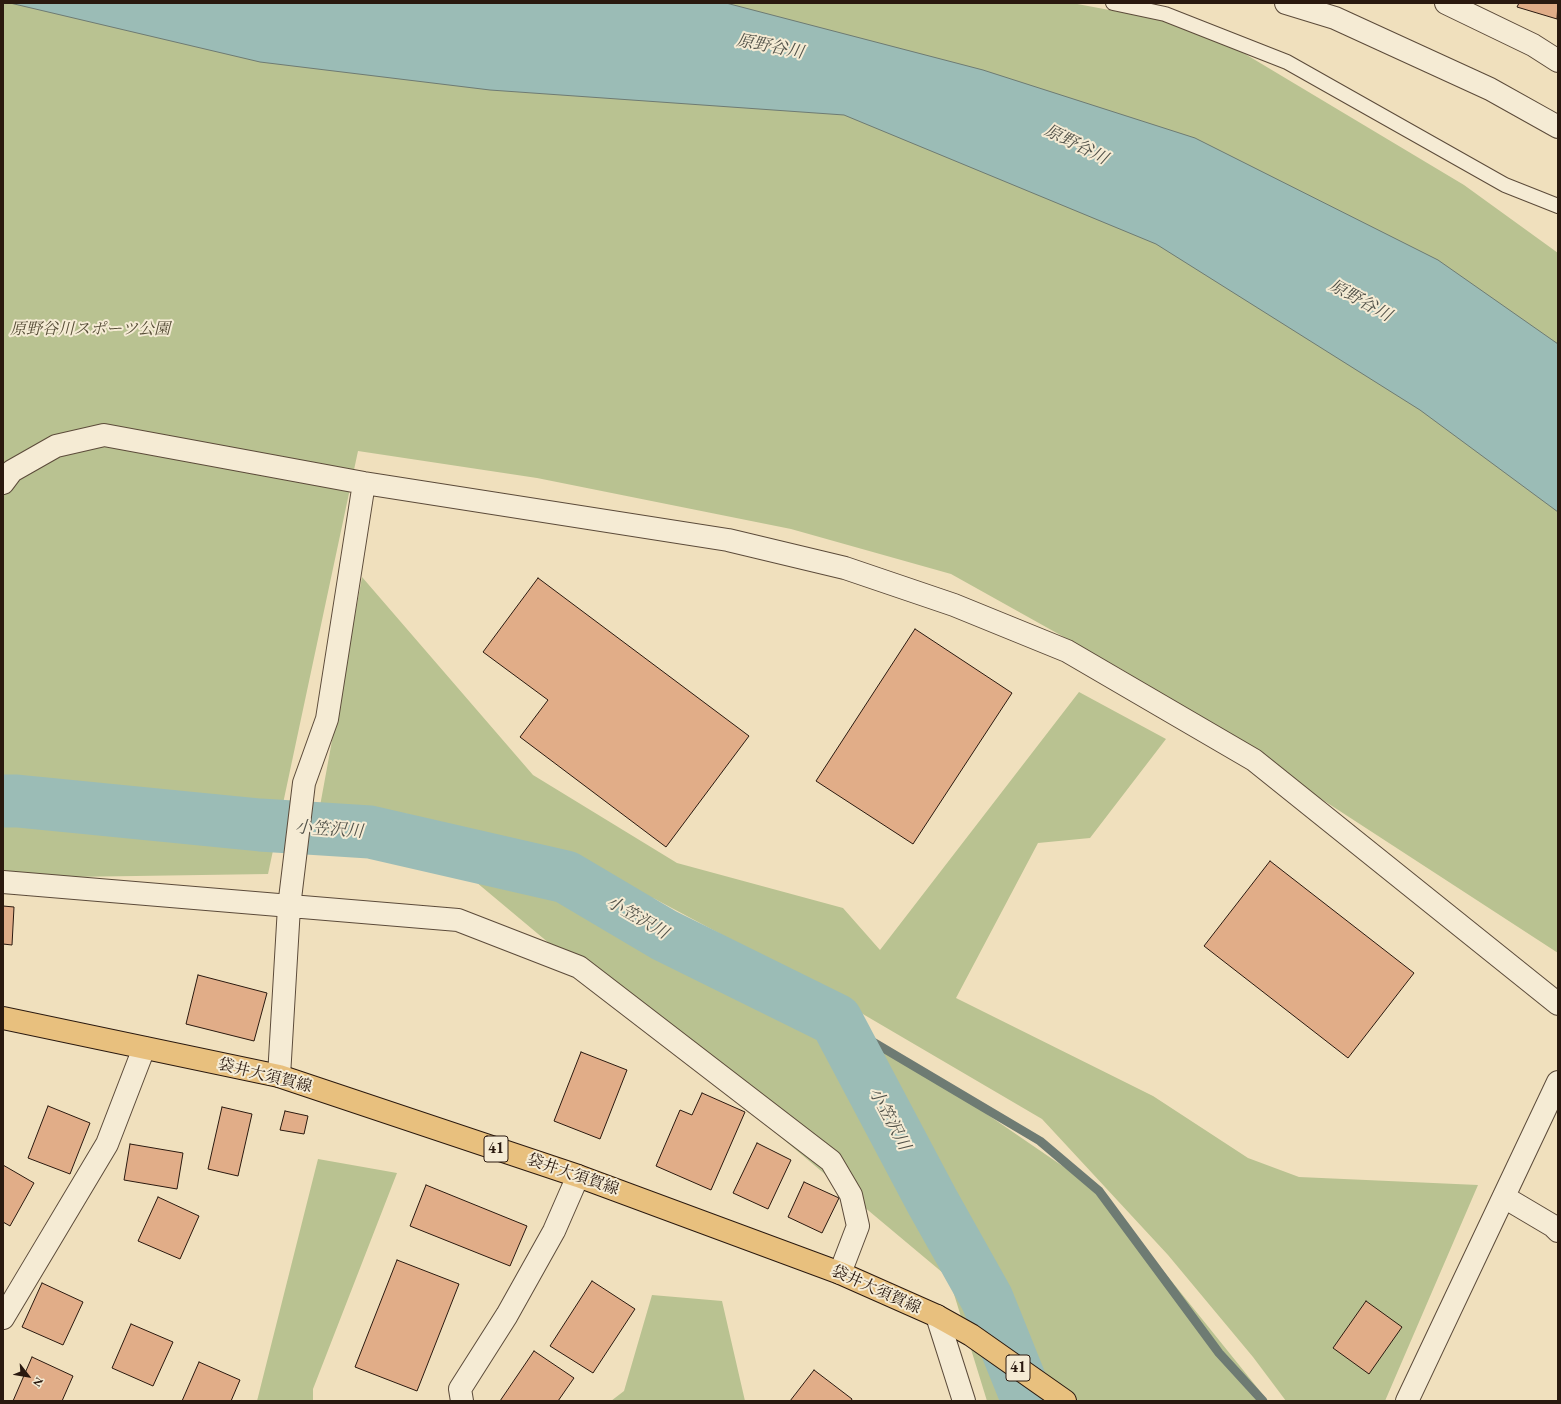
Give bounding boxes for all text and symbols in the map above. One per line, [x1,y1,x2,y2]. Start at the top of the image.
water label: 原野谷川 [735,30,805,64]
water label: 原野谷川 [1041,120,1111,170]
water label: 原野谷川 [1325,276,1395,326]
park label: 原野谷川スポーツ公園 [10,320,170,340]
water label: 小笠沢川 [294,817,364,843]
water label: 小笠沢川 [602,892,672,944]
street label: 袋井大須賀線 [216,1055,314,1097]
water label: 小笠沢川 [864,1084,914,1154]
road number: 41 [484,1136,508,1162]
street label: 袋井大須賀線 [524,1150,622,1200]
street label: 袋井大須賀線 [828,1262,924,1318]
road number: 41 [1006,1355,1030,1381]
north arrow [8,1356,48,1396]
text: N [30,1375,47,1390]

